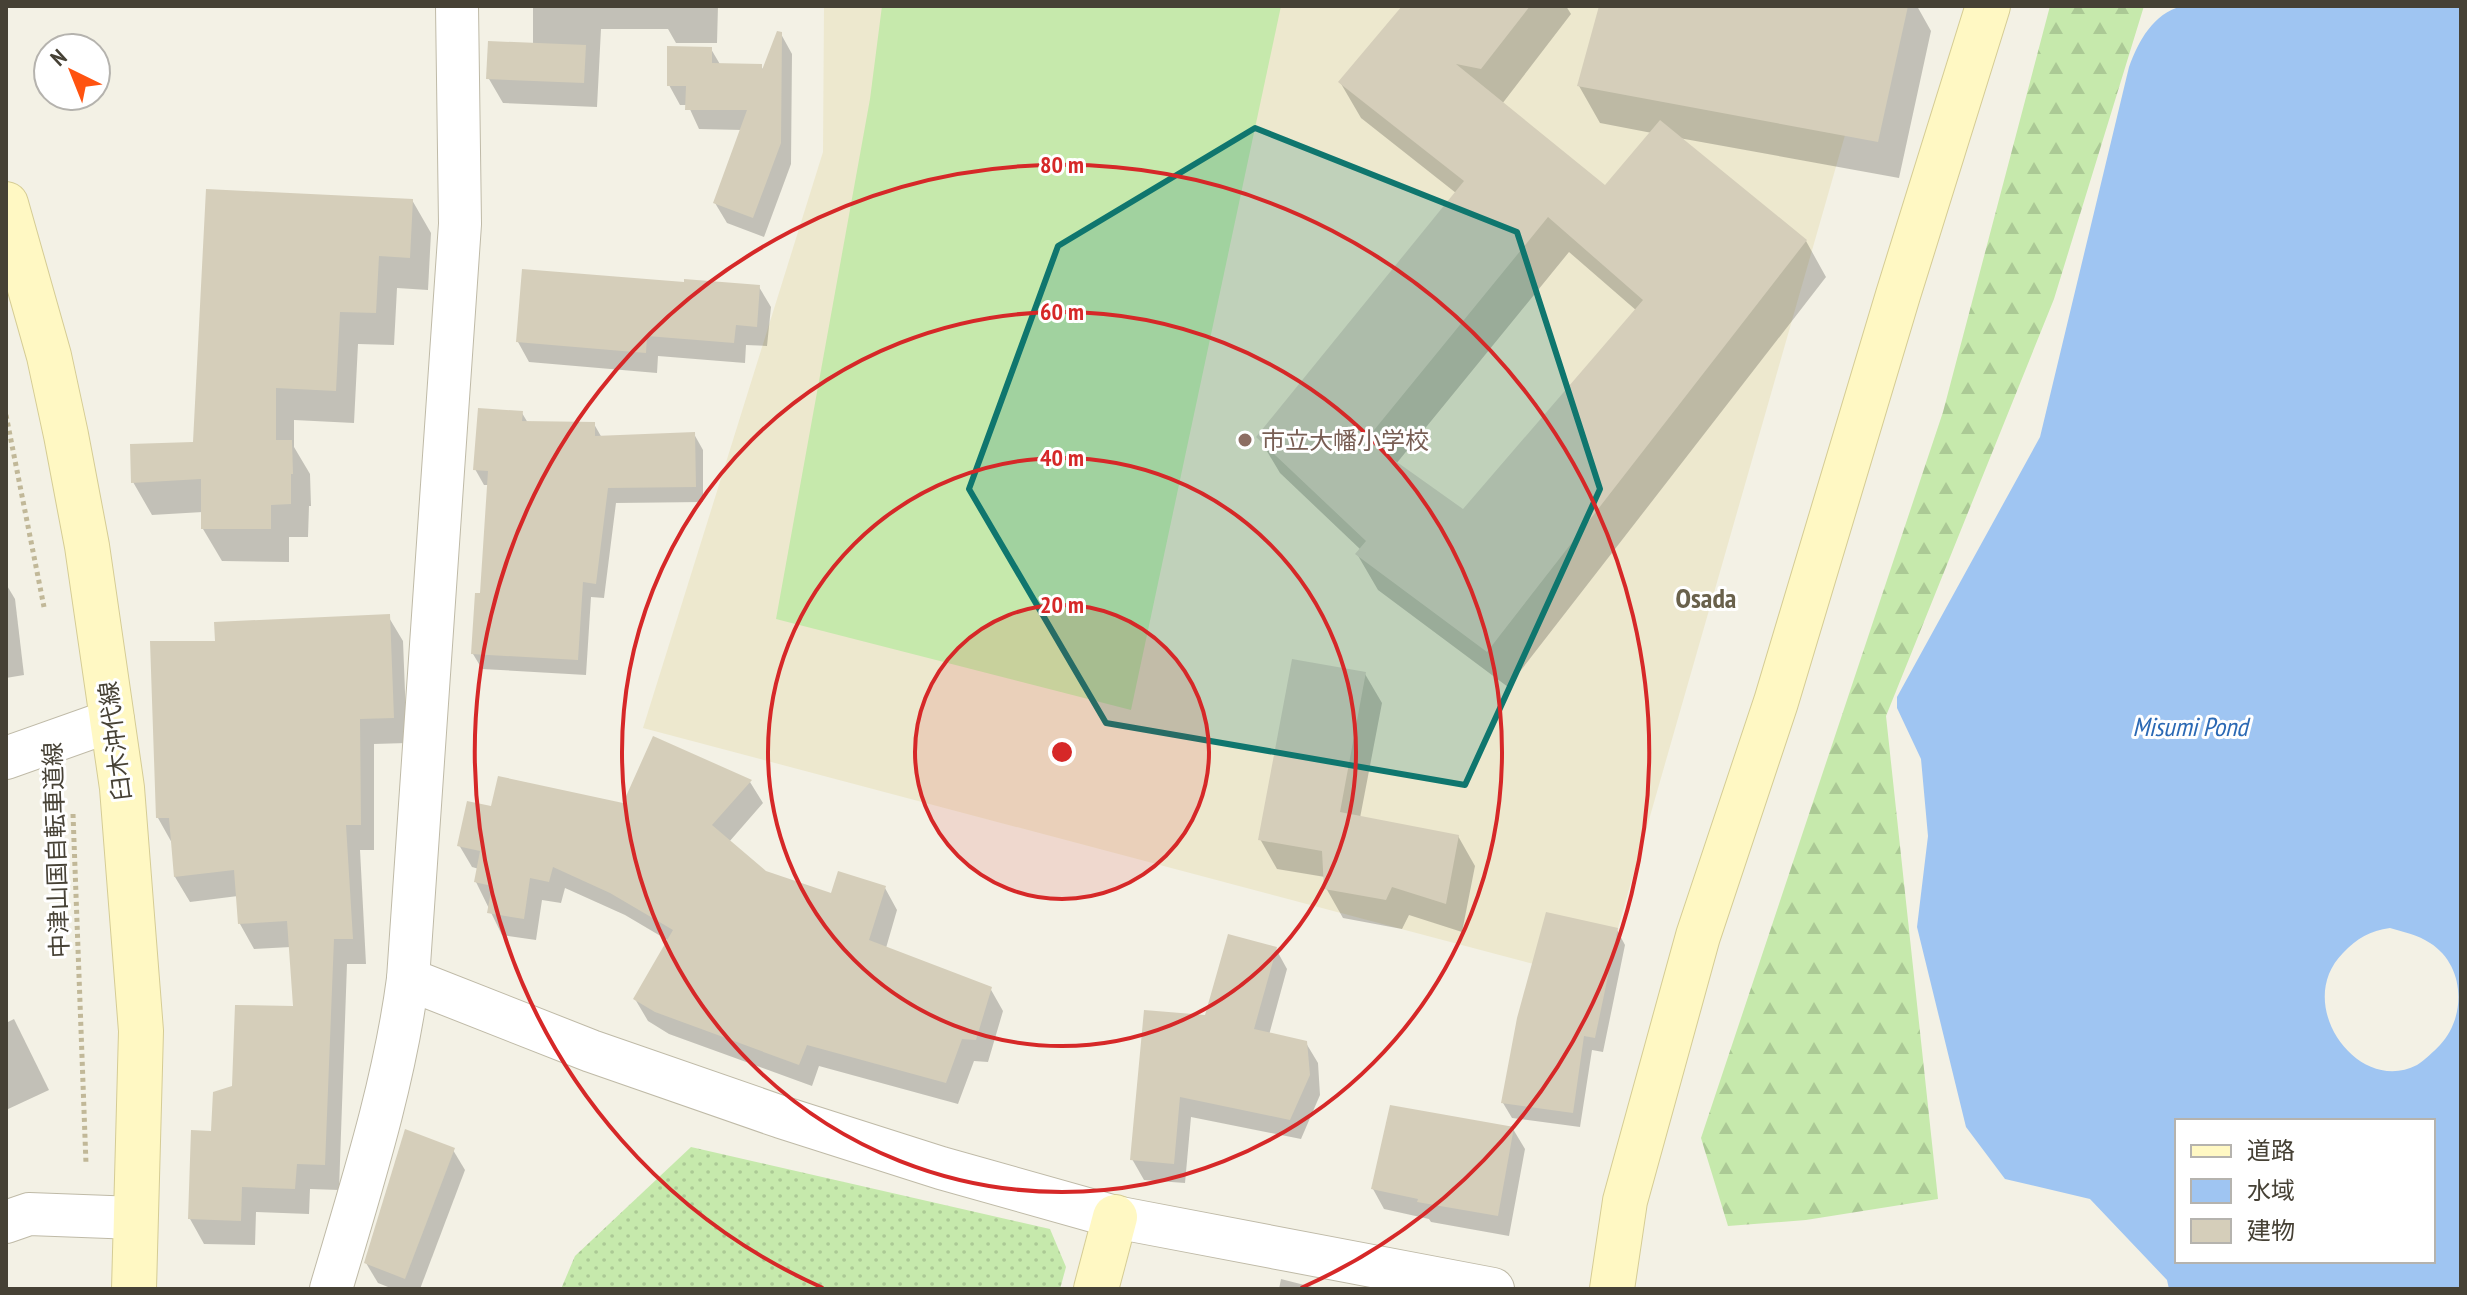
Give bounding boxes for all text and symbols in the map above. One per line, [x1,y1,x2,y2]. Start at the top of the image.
north arrow [32,32,112,112]
text: N [44,43,72,72]
text: 80 m [1040,149,1084,180]
text: 60 m [1040,296,1084,327]
place label: 市立大幡小学校 [1261,425,1429,456]
marker: 市立大幡小学校 [1236,431,1254,449]
text: 40 m [1040,442,1084,473]
district label: Osada [1676,579,1736,616]
text: 20 m [1040,589,1084,620]
street label: 臼木沖代線 [92,680,138,802]
water label: Misumi Pond [2132,710,2251,743]
centre of rings [1048,738,1076,766]
street label: 中津山国自転車道線 [37,742,75,958]
legend [2175,1119,2435,1263]
text: 道路 [2247,1135,2295,1166]
text: 水域 [2247,1175,2295,1206]
text: 建物 [2247,1215,2295,1246]

